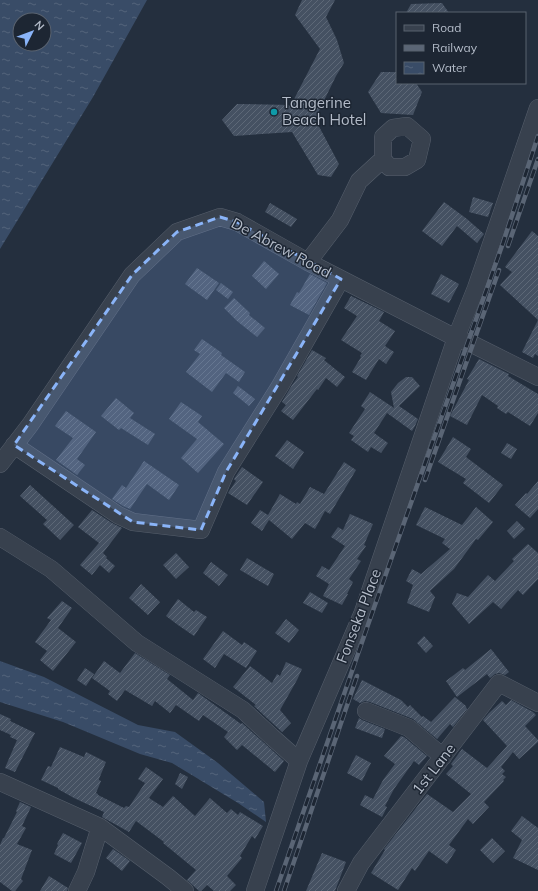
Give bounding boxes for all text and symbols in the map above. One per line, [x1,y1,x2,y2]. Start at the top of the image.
north arrow [12,12,52,52]
legend [396,12,526,84]
text: N [31,18,47,33]
text: Road [432,20,461,35]
text: Railway [432,40,478,55]
text: Water [432,60,468,75]
place label: Tangerine Beach Hotel [282,93,366,129]
marker: Tangerine Beach Hotel [269,107,279,117]
street label: De Abrew Road [228,213,334,282]
street label: Fonseka Place [332,566,385,666]
street label: 1st Lane [408,739,459,798]

